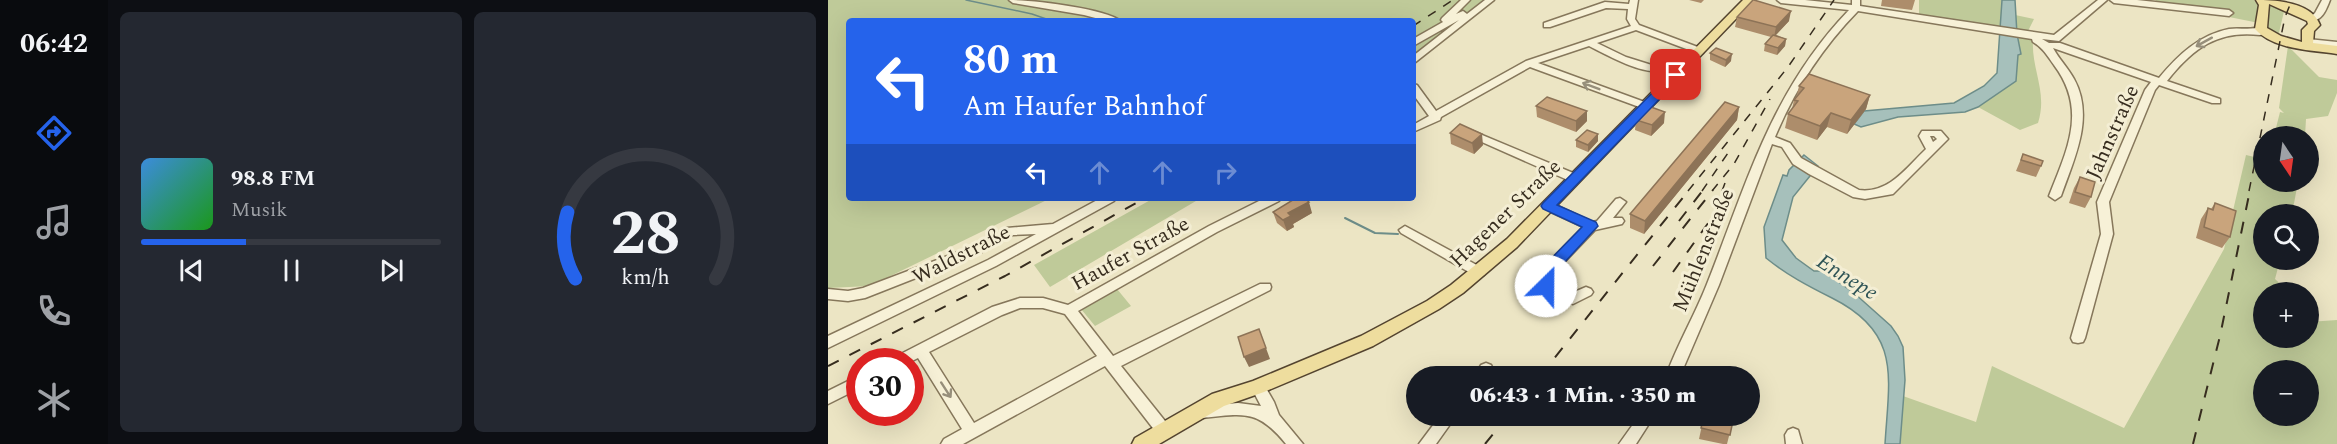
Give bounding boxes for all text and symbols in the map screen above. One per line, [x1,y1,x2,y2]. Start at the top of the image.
text: 06:42 [20,23,88,65]
text: 80 m [963,29,1058,92]
one-way arrow [2196,36,2213,48]
icon: left [864,42,942,120]
pin [1650,49,1701,100]
icon: arrive [1659,58,1692,91]
one-way arrow [1583,80,1601,91]
street label: Jahnstraße [2078,80,2148,185]
text: Am Haufer Bahnhof [963,86,1205,128]
icon: directions [33,112,75,154]
north arrow [2253,126,2319,192]
map controls [2253,126,2319,426]
street label: Hagener Straße [1442,152,1569,276]
icon: left [1020,156,1053,189]
icon: ahead [1083,156,1116,189]
icon: ahead [1146,156,1179,189]
icon: right [1209,156,1242,189]
text: 98.8 FM [231,162,315,195]
street label: Mühlenstraße [1665,184,1743,317]
text: 28 [610,187,680,282]
text: Musik [231,195,287,225]
icon: music [33,201,75,243]
button: search [2253,204,2319,270]
street label: Haufer Straße [1066,208,1195,300]
street label: Waldstraße [907,216,1016,293]
water label: Ennepe [1810,245,1884,309]
icon: previous [175,254,208,287]
icon: pause [275,254,308,287]
icon: next [375,254,408,287]
position arrow [1514,254,1578,318]
text: km/h [621,261,669,294]
button: + [2253,282,2319,348]
icon: phone [33,290,75,332]
speed limit sign: 30 [846,348,924,426]
button: − [2253,360,2319,426]
icon: climate [33,379,75,421]
text: 06:43 · 1 Min. · 350 m [1470,379,1696,412]
one-way arrow [941,381,953,398]

